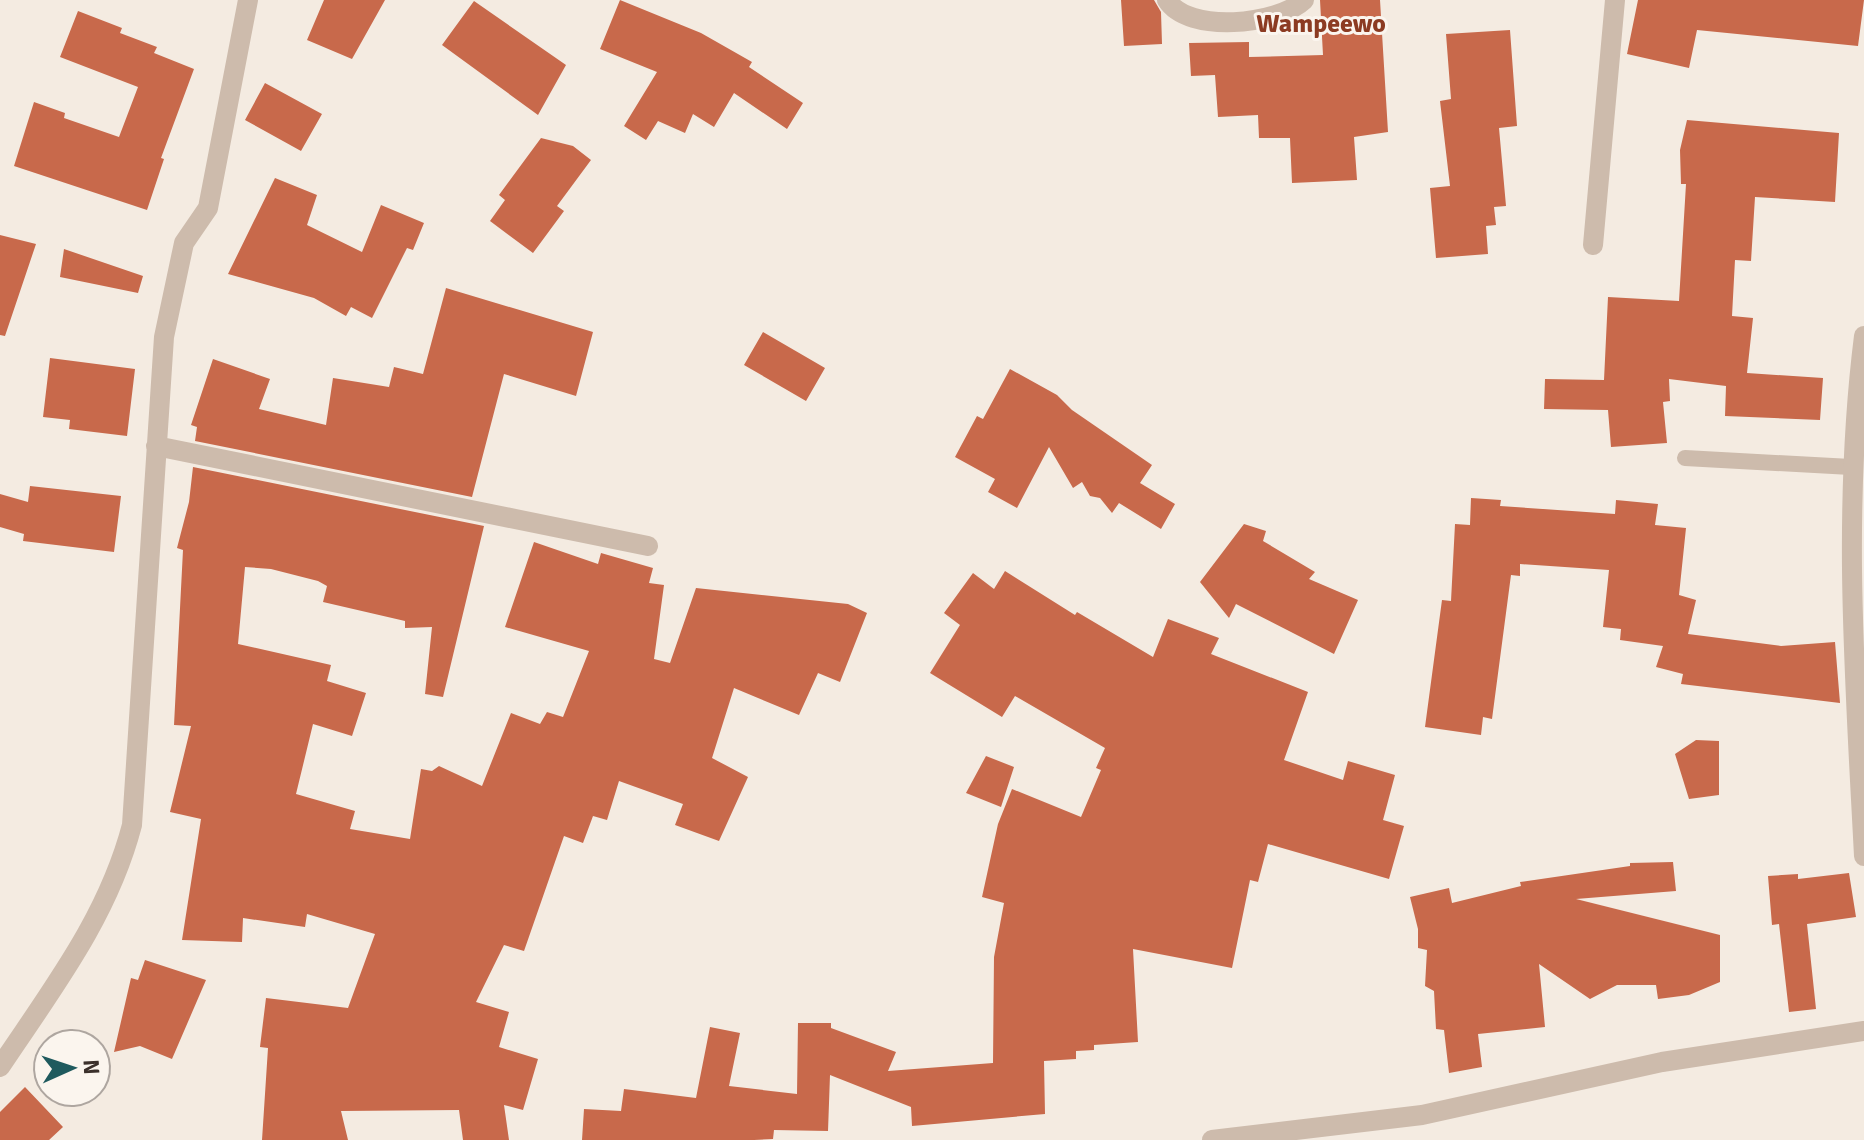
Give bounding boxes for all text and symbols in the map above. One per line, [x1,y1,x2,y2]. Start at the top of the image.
district label: Wampeewo [1256,8,1386,40]
north arrow [32,1028,112,1108]
text: N [78,1059,105,1075]

